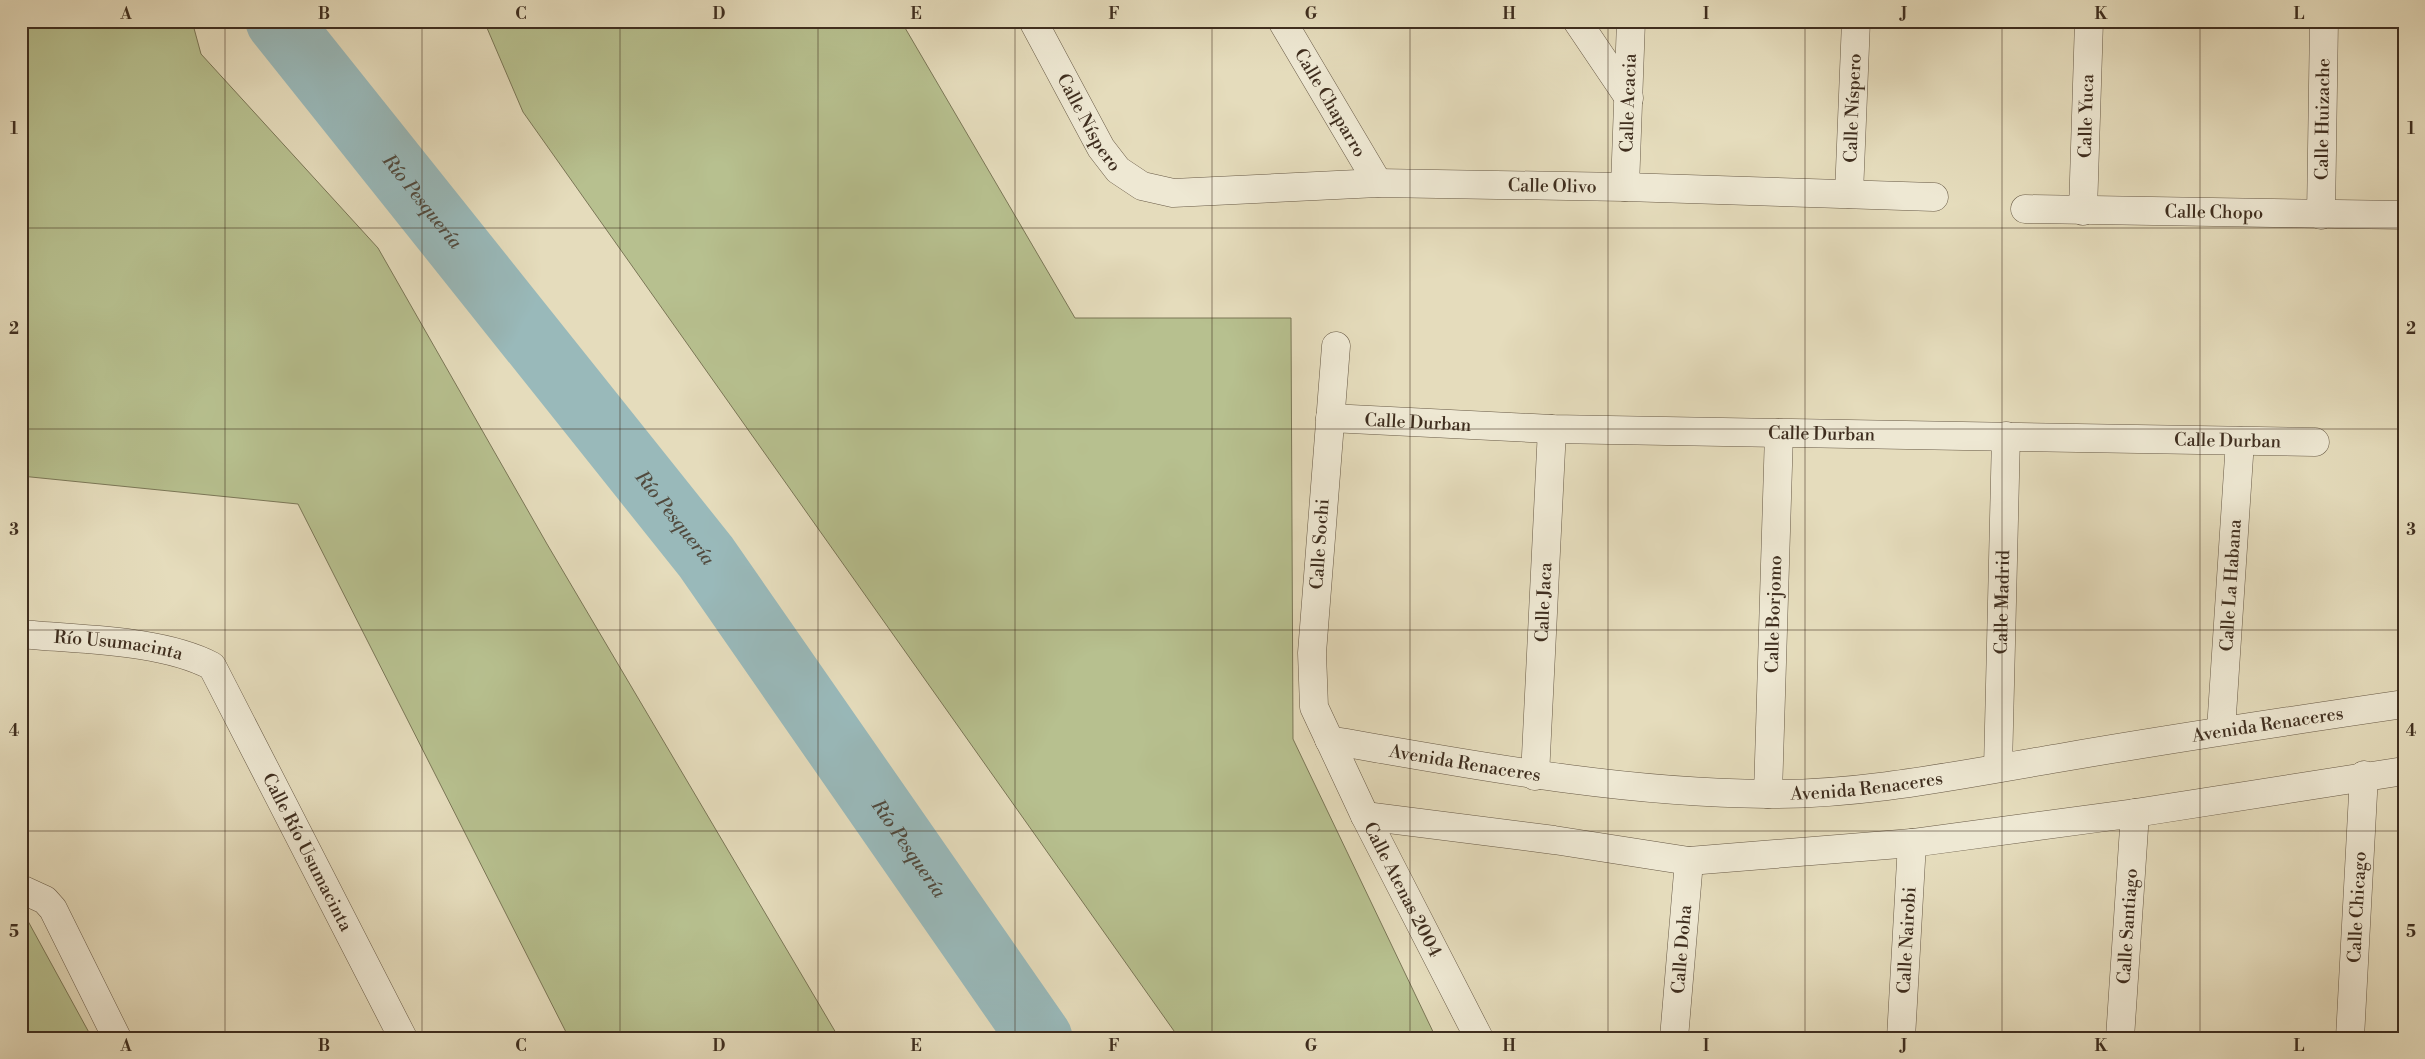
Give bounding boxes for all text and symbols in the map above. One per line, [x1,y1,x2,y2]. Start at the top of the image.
text: A [119,4,132,24]
text: B [318,4,330,24]
text: C [515,4,527,24]
text: D [713,4,726,24]
text: E [910,4,922,24]
text: F [1108,4,1120,24]
text: G [1305,4,1318,24]
text: H [1502,4,1516,24]
text: I [1703,4,1709,24]
text: J [1899,4,1907,24]
text: K [2095,4,2109,24]
text: L [2294,4,2305,24]
street label: Calle Chaparro [1289,44,1372,161]
street label: Calle Acacia [1615,52,1641,153]
street label: Calle Níspero [1839,53,1866,163]
street label: Calle Huizache [2310,58,2335,180]
street label: Calle Níspero [1052,70,1126,176]
street label: Calle Yuca [2073,73,2099,158]
text: 1 [10,119,18,139]
text: 1 [2407,119,2415,139]
water label: Río Pesquería [376,148,468,254]
street label: Calle Olivo [1508,174,1597,198]
street label: Calle Chopo [2164,200,2264,224]
text: 2 [9,319,19,339]
text: 2 [2406,319,2416,339]
street label: Calle Durban [1364,408,1472,437]
street label: Calle Durban [1768,421,1876,446]
street label: Calle Durban [2174,428,2282,453]
water label: Río Pesquería [629,465,720,570]
street label: Calle Sochi [1305,498,1335,590]
street label: Calle La Habana [2215,518,2246,652]
text: 3 [9,520,19,540]
text: 3 [2406,520,2416,540]
street label: Calle Madrid [1989,549,2015,655]
street label: Calle Borjomo [1760,555,1787,673]
street label: Calle Jaca [1530,561,1557,643]
street label: Río Usumacinta [53,625,187,666]
street label: Avenida Renaceres [2189,702,2345,747]
text: 4 [9,721,20,741]
text: 4 [2406,721,2417,741]
street label: Avenida Renaceres [1387,739,1542,787]
street label: Avenida Renaceres [1789,766,1945,805]
street label: Calle Río Usumacinta [257,769,358,936]
water label: Río Pesquería [865,794,951,903]
street label: Calle Atenas 2004 [1359,818,1447,961]
street label: Calle Chicago [2343,851,2371,964]
street label: Calle Santiago [2112,868,2143,985]
street label: Calle Nairobi [1892,886,1921,994]
street label: Calle Doha [1666,903,1697,995]
text: 5 [9,922,19,942]
text: 5 [2406,922,2416,942]
text: A [119,1036,132,1056]
text: B [318,1036,330,1056]
text: C [515,1036,527,1056]
text: D [713,1036,726,1056]
text: E [910,1036,922,1056]
text: F [1108,1036,1120,1056]
text: G [1305,1036,1318,1056]
text: H [1502,1036,1516,1056]
text: I [1703,1036,1709,1056]
text: J [1899,1036,1907,1056]
text: K [2095,1036,2109,1056]
text: L [2294,1036,2305,1056]

